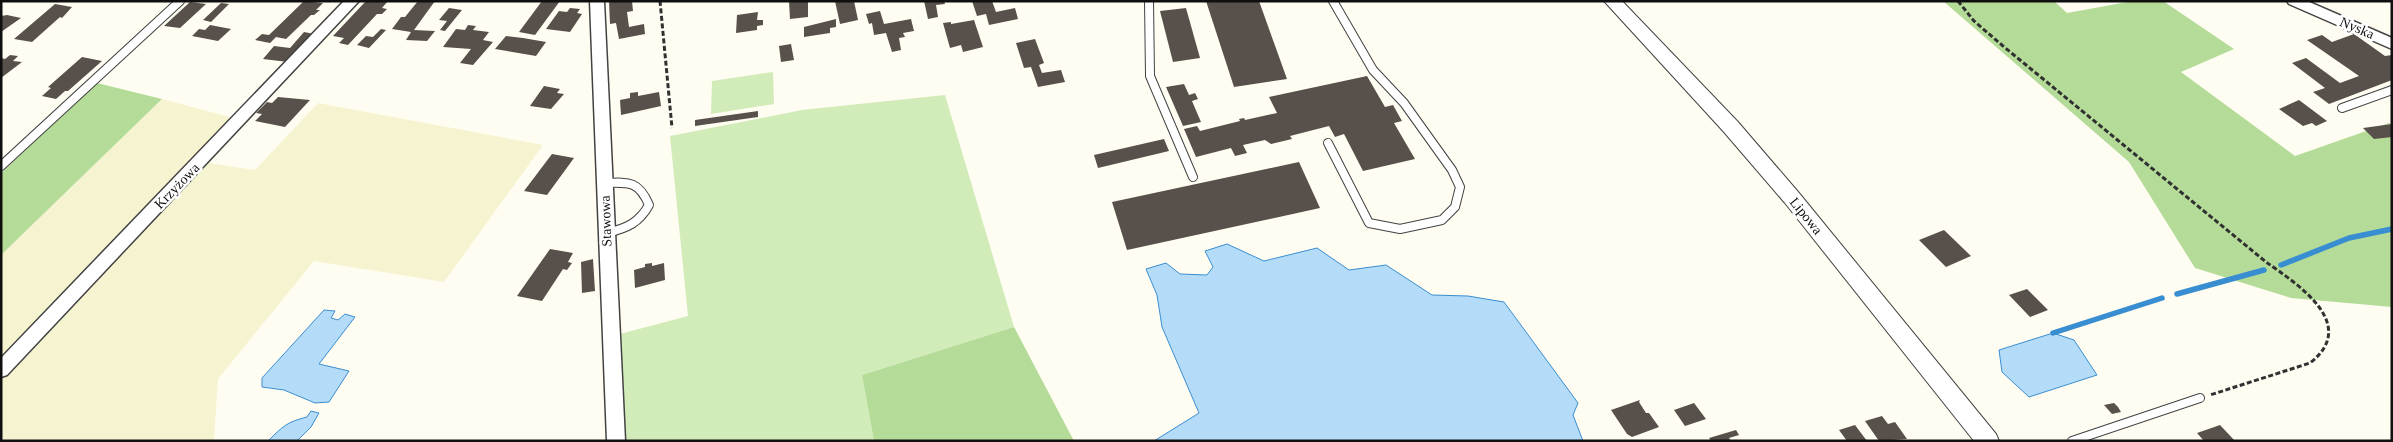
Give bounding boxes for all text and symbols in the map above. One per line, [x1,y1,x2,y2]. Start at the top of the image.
street label: Nyska [2338,14,2377,42]
street label: Krzyżowa [152,160,203,212]
street label: Stawowa [598,194,614,247]
street label: Lipowa [1787,195,1826,238]

